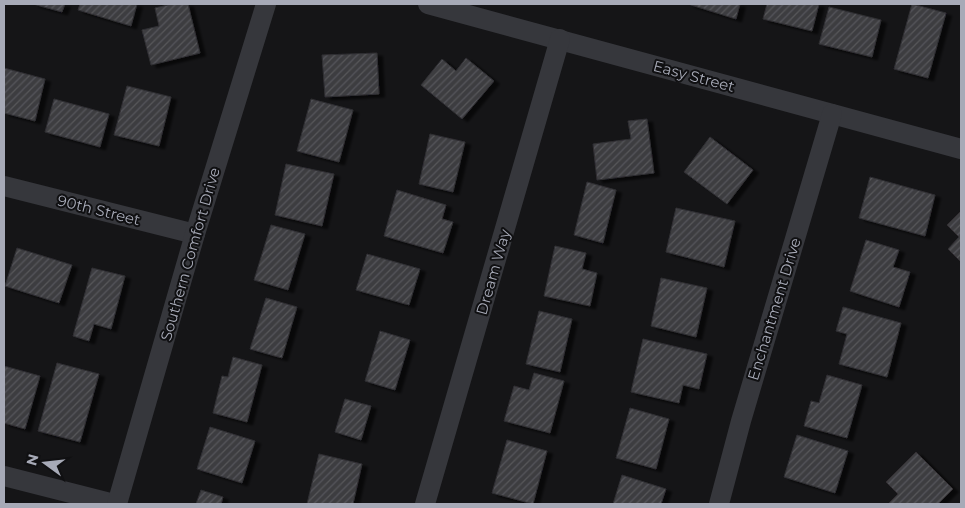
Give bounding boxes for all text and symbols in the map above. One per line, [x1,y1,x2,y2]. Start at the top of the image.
street label: Easy Street [651,56,737,96]
street label: Southern Comfort Drive [156,165,224,343]
street label: 90th Street [56,191,142,229]
street label: Dream Way [472,226,515,317]
street label: Enchantment Drive [743,235,805,383]
north arrow [20,438,70,488]
text: N [22,452,43,467]

